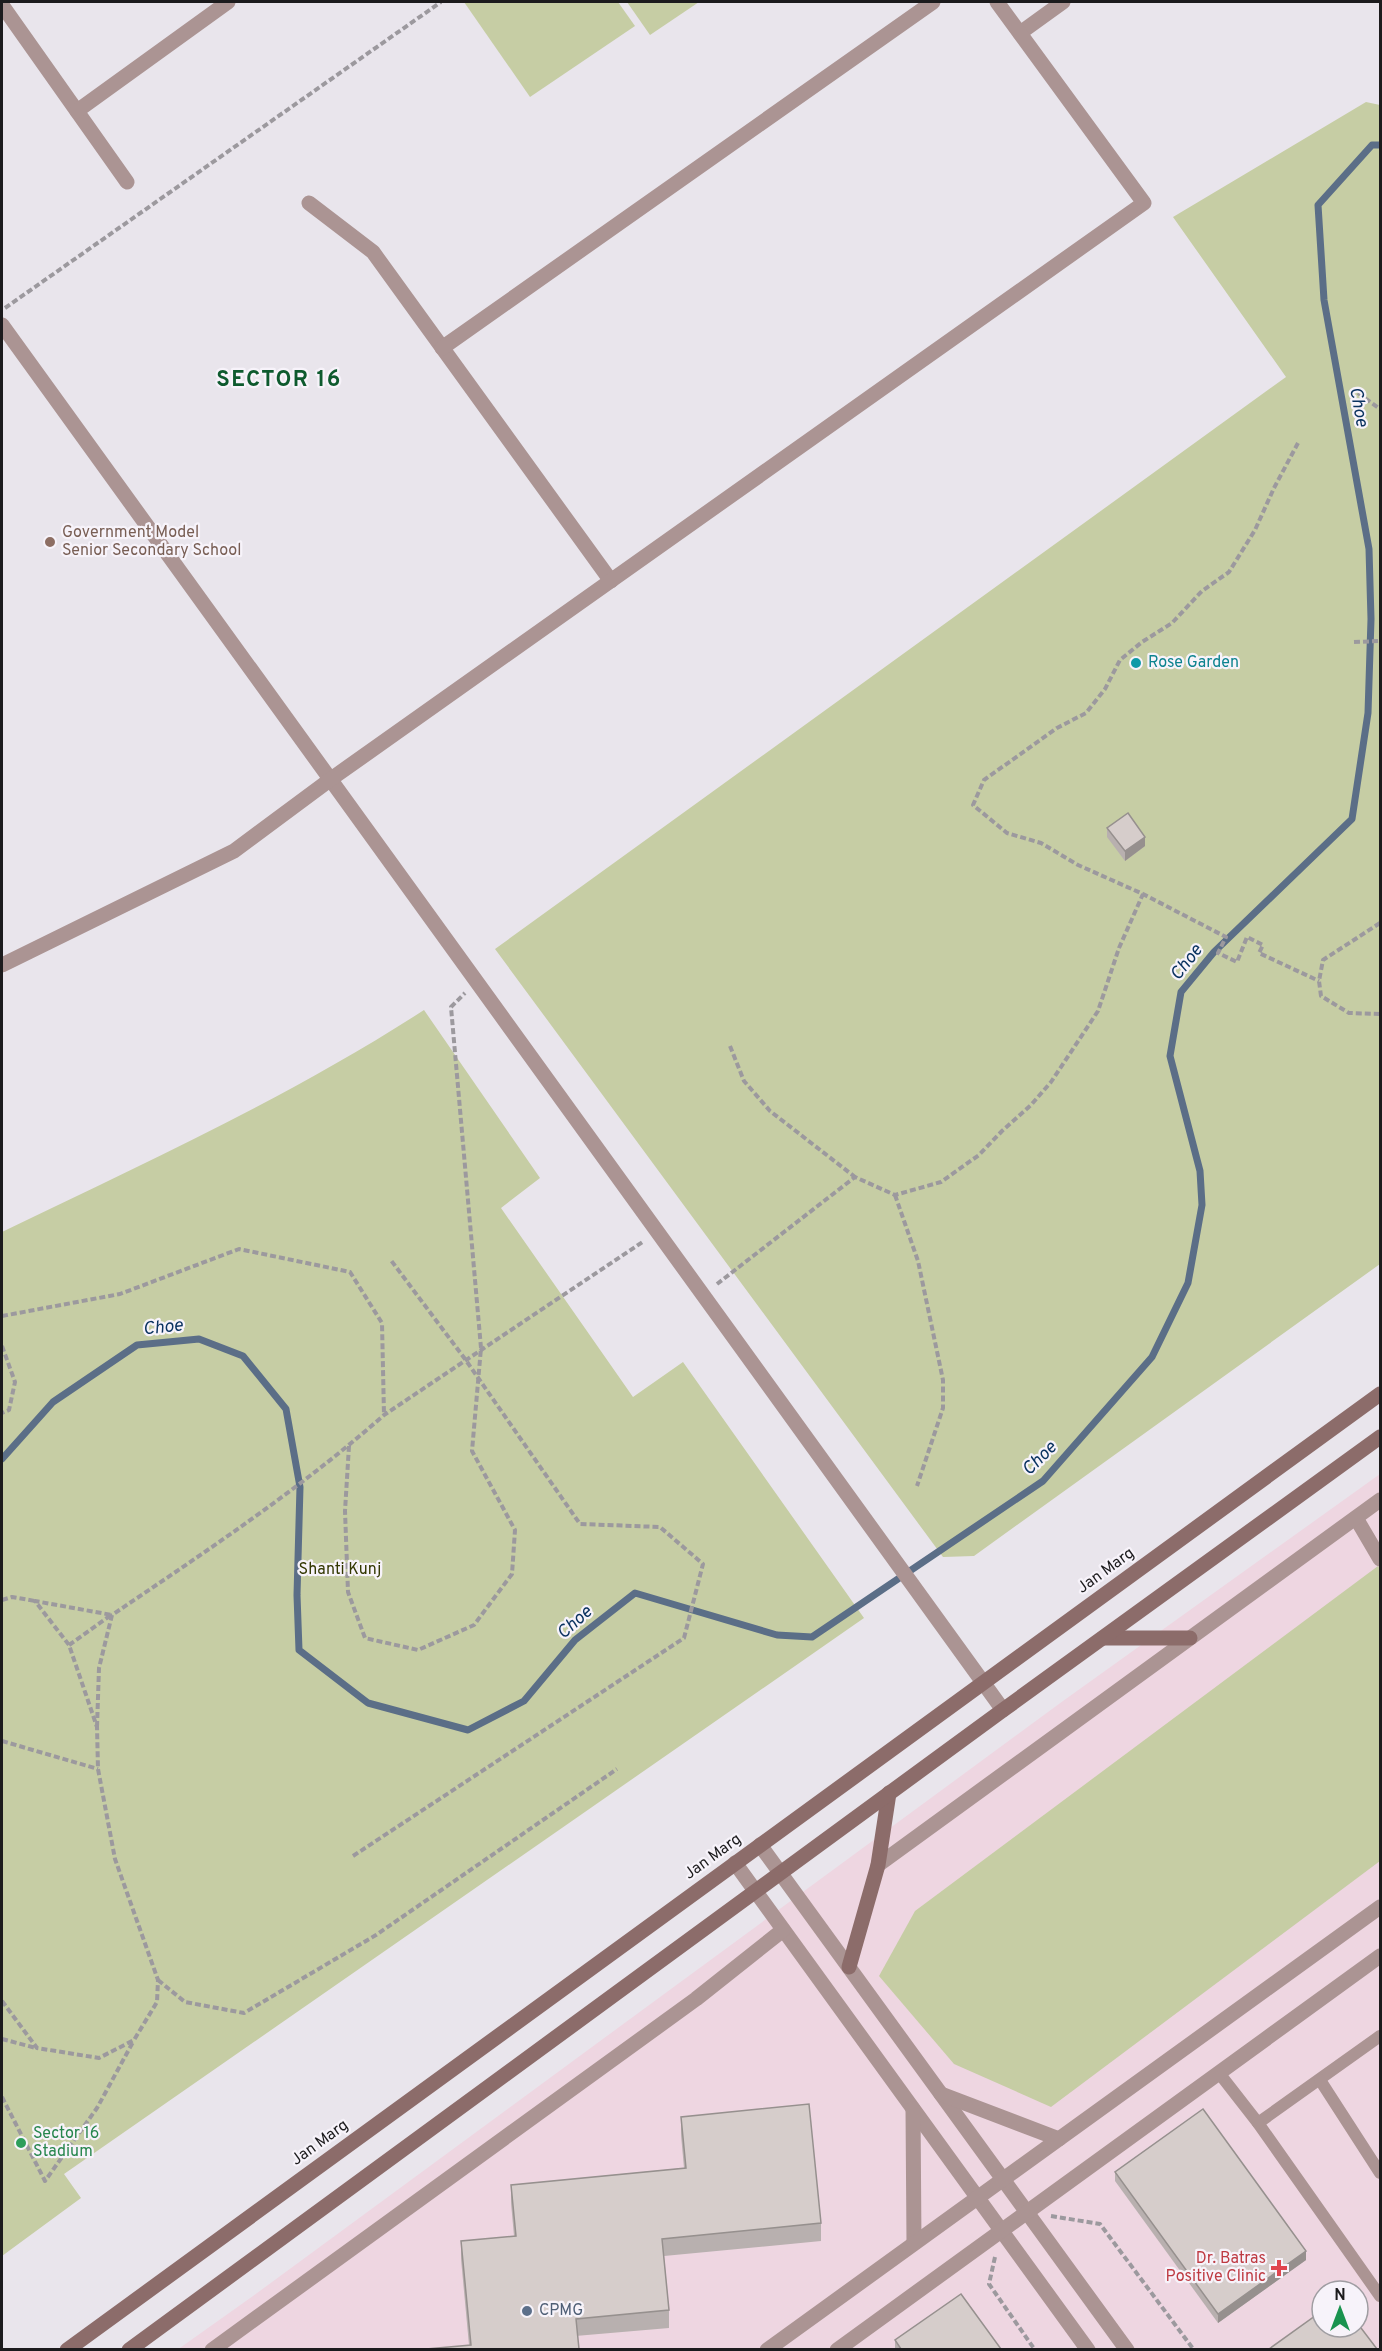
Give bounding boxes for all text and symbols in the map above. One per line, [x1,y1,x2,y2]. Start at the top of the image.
district label: SECTOR 16 [216,367,342,394]
water label: Choe [1343,385,1373,429]
place label: Government Model Senior Secondary School [62,523,241,561]
marker: Government Model Senior Secondary School [43,535,57,549]
place label: Rose Garden [1148,653,1239,673]
marker: Rose Garden [1129,656,1143,670]
water label: Choe [1166,940,1209,986]
water label: Choe [142,1314,185,1342]
water label: Choe [1018,1436,1063,1481]
street label: Jan Marg [1073,1544,1139,1598]
park label: Shanti Kunj [299,1560,381,1580]
water label: Choe [552,1601,598,1645]
street label: Jan Marg [680,1830,746,1884]
street label: Jan Marg [287,2116,353,2170]
place label: Sector 16 Stadium [33,2124,99,2162]
marker: Sector 16 Stadium [14,2136,28,2150]
place label: Dr. Batras Positive Clinic [1166,2249,1266,2287]
marker: Dr. Batras Positive Clinic [1270,2259,1288,2277]
north arrow [1310,2279,1370,2339]
text: N [1334,2286,1346,2306]
place label: CPMG [539,2301,583,2321]
marker: CPMG [520,2304,534,2318]

